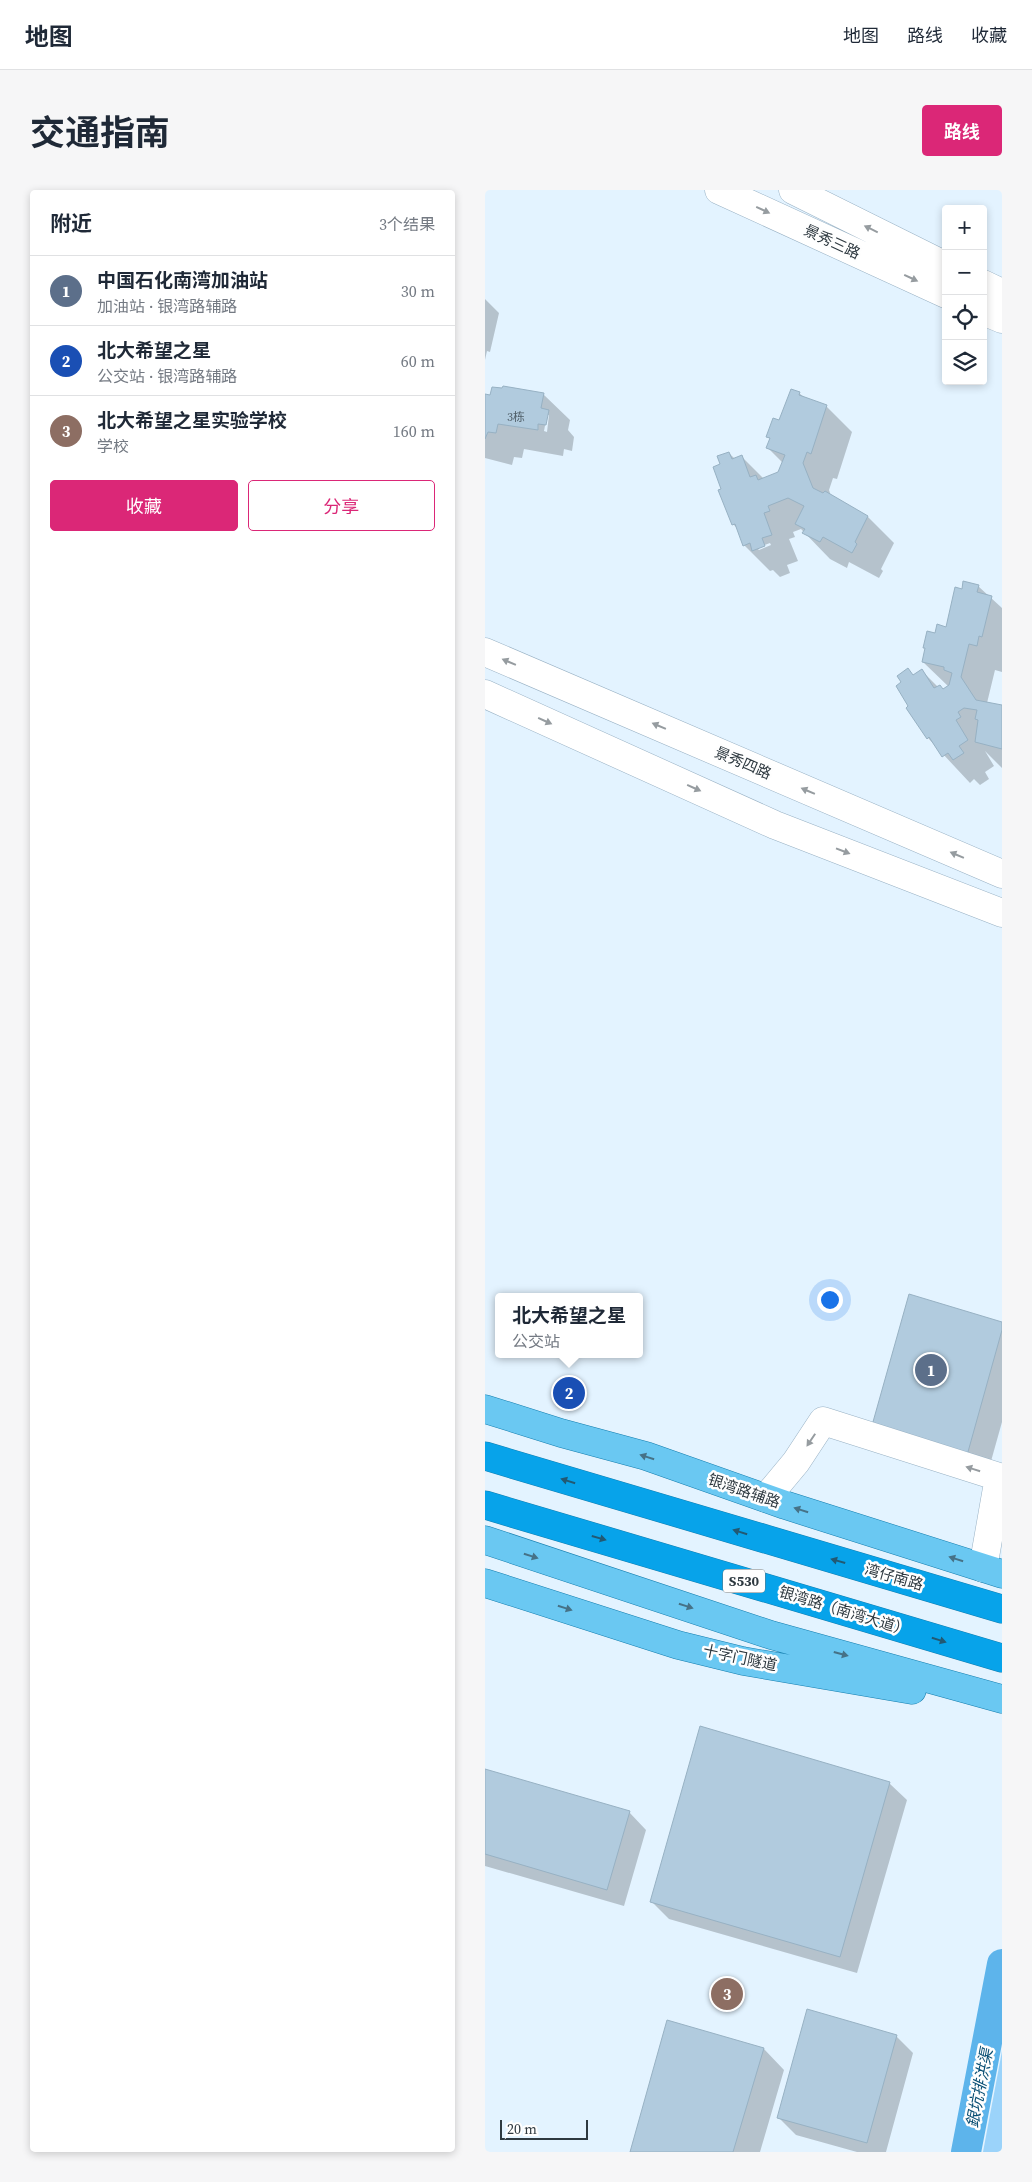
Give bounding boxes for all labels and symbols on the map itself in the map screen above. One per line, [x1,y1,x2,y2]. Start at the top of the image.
one-way arrow [756,207,770,215]
street label: 景秀三路 [801,219,864,264]
one-way arrow [864,225,878,233]
one-way arrow [904,274,918,282]
house number: 3栋 [507,409,525,425]
one-way arrow [502,658,516,666]
one-way arrow [538,718,552,726]
one-way arrow [652,722,666,730]
street label: 景秀四路 [711,741,775,784]
one-way arrow [687,784,701,792]
one-way arrow [801,786,815,794]
one-way arrow [836,847,851,855]
one-way arrow [950,850,964,858]
your location [817,1287,843,1313]
pin: 1 [915,1351,947,1389]
pin: 2 [553,1374,585,1412]
one-way arrow [806,1433,816,1446]
one-way arrow [640,1453,655,1460]
one-way arrow [966,1465,981,1472]
street label: 银湾路辅路 [705,1468,783,1513]
one-way arrow [560,1476,575,1484]
one-way arrow [793,1506,808,1513]
one-way arrow [732,1528,747,1536]
one-way arrow [592,1534,607,1542]
one-way arrow [524,1552,539,1560]
one-way arrow [948,1555,963,1563]
one-way arrow [831,1557,846,1565]
street label: 湾仔南路 [862,1558,926,1595]
road number: S530 [723,1570,765,1592]
street label: 银湾路（南湾大道） [777,1581,912,1640]
one-way arrow [678,1603,693,1611]
one-way arrow [557,1605,572,1612]
one-way arrow [932,1636,947,1644]
street label: 十字门隧道 [701,1639,779,1676]
one-way arrow [833,1650,849,1658]
pin: 3 [711,1975,743,2013]
water label: 銀坑排洪渠 [961,2045,998,2129]
scale bar [500,2117,587,2140]

